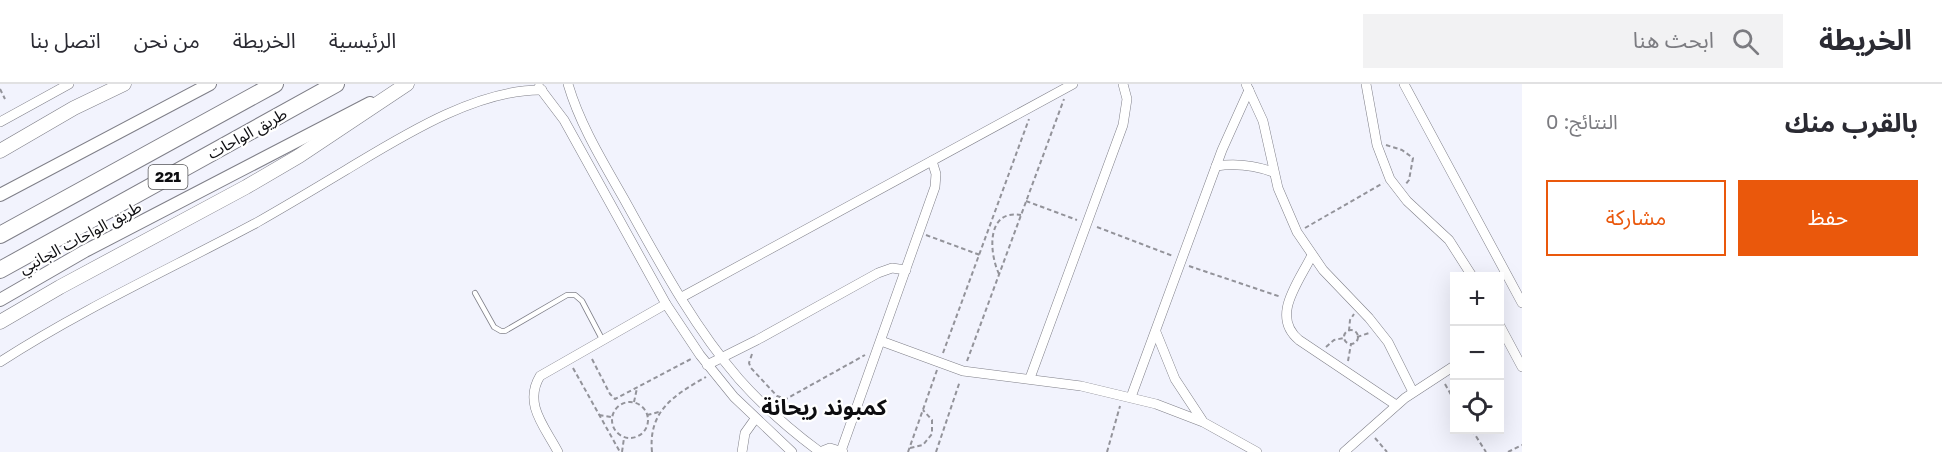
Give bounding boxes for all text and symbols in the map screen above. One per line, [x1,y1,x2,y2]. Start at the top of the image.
search box [1363,14,1783,68]
text: الخريطة [1819,23,1912,56]
icon: search [1729,25,1762,58]
text: ابحث هنا [1633,26,1714,53]
text: اتصل بنا [30,27,101,53]
text: من نحن [134,27,200,53]
text: الخريطة [233,27,296,53]
text: الرئيسية [329,27,396,53]
street label: طريق الواحات [204,103,291,164]
text: بالقرب منك [1785,107,1918,138]
text: النتائج: 0 [1546,109,1618,133]
road number: 221 [148,165,188,189]
button: مشاركة [1546,180,1726,256]
button: حفظ [1738,180,1918,256]
street label: طريق الواحات الجانبي [15,196,146,280]
map controls [1450,272,1504,434]
button: + [1450,272,1504,326]
button: − [1450,326,1504,380]
button: locate [1450,380,1504,434]
district label: كمبوند ريحانة [761,393,888,421]

